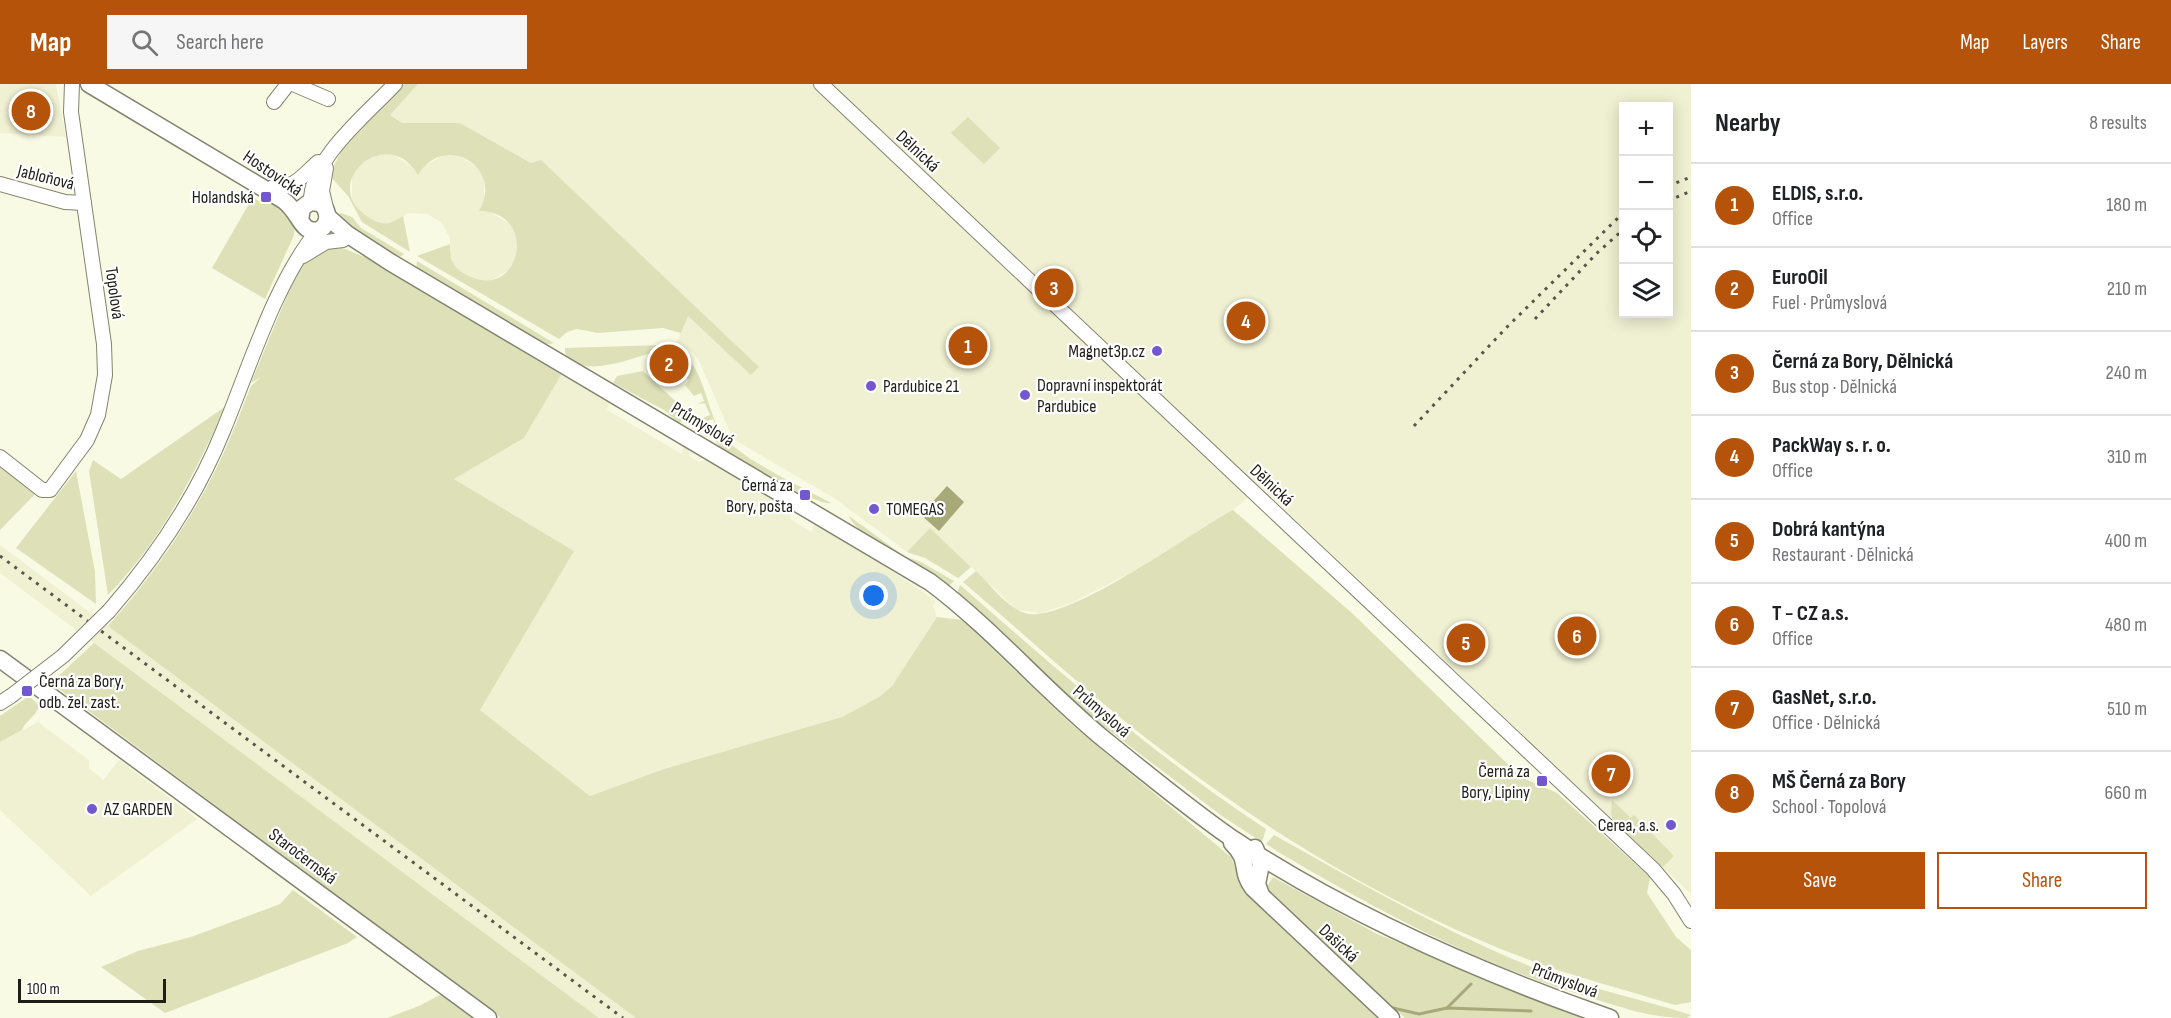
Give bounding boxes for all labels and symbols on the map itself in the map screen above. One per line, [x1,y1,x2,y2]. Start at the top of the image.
pin: 8 [12,88,51,134]
street label: Dělnická [892,126,944,177]
street label: Hostovická [239,146,306,201]
street label: Jabloňová [14,160,76,195]
place label: Holandská [192,187,254,208]
marker: Holandská [259,190,273,204]
street label: Topolová [100,265,129,321]
pin: 3 [1034,266,1074,310]
pin: 4 [1226,298,1266,344]
pin: 1 [948,324,988,368]
place label: Magnet3p.cz [1068,341,1146,362]
pin: 2 [650,342,688,386]
marker: Magnet3p.cz [1150,344,1164,358]
place label: Dopravní inspektorát Pardubice [1037,375,1163,417]
place label: Pardubice 21 [883,376,960,397]
marker: Pardubice 21 [864,379,878,393]
marker: Dopravní inspektorát Pardubice [1018,388,1032,402]
street label: Průmyslová [668,398,738,451]
street label: Dělnická [1246,460,1298,511]
place label: Černá za Bory, pošta [726,475,793,517]
marker: Černá za Bory, pošta [798,488,812,502]
place label: TOMEGAS [886,499,944,520]
marker: TOMEGAS [867,502,881,516]
your location [859,581,888,610]
pin: 6 [1558,614,1596,658]
pin: 5 [1446,620,1486,666]
place label: Černá za Bory, odb. žel. zast. [39,671,124,713]
street label: Průmyslová [1069,681,1135,742]
marker: Černá za Bory, odb. žel. zast. [20,684,34,698]
pin: 7 [1592,752,1630,796]
place label: Černá za Bory, Lipiny [1461,761,1530,803]
marker: Černá za Bory, Lipiny [1535,774,1549,788]
place label: AZ GARDEN [103,799,173,820]
marker: AZ GARDEN [85,802,99,816]
place label: Cerea, a.s. [1598,815,1659,836]
marker: Cerea, a.s. [1664,818,1678,832]
street label: Staročernská [264,824,341,889]
street label: Dašická [1314,920,1363,967]
street label: Průmyslová [1529,958,1601,1003]
scale bar [18,976,166,1004]

